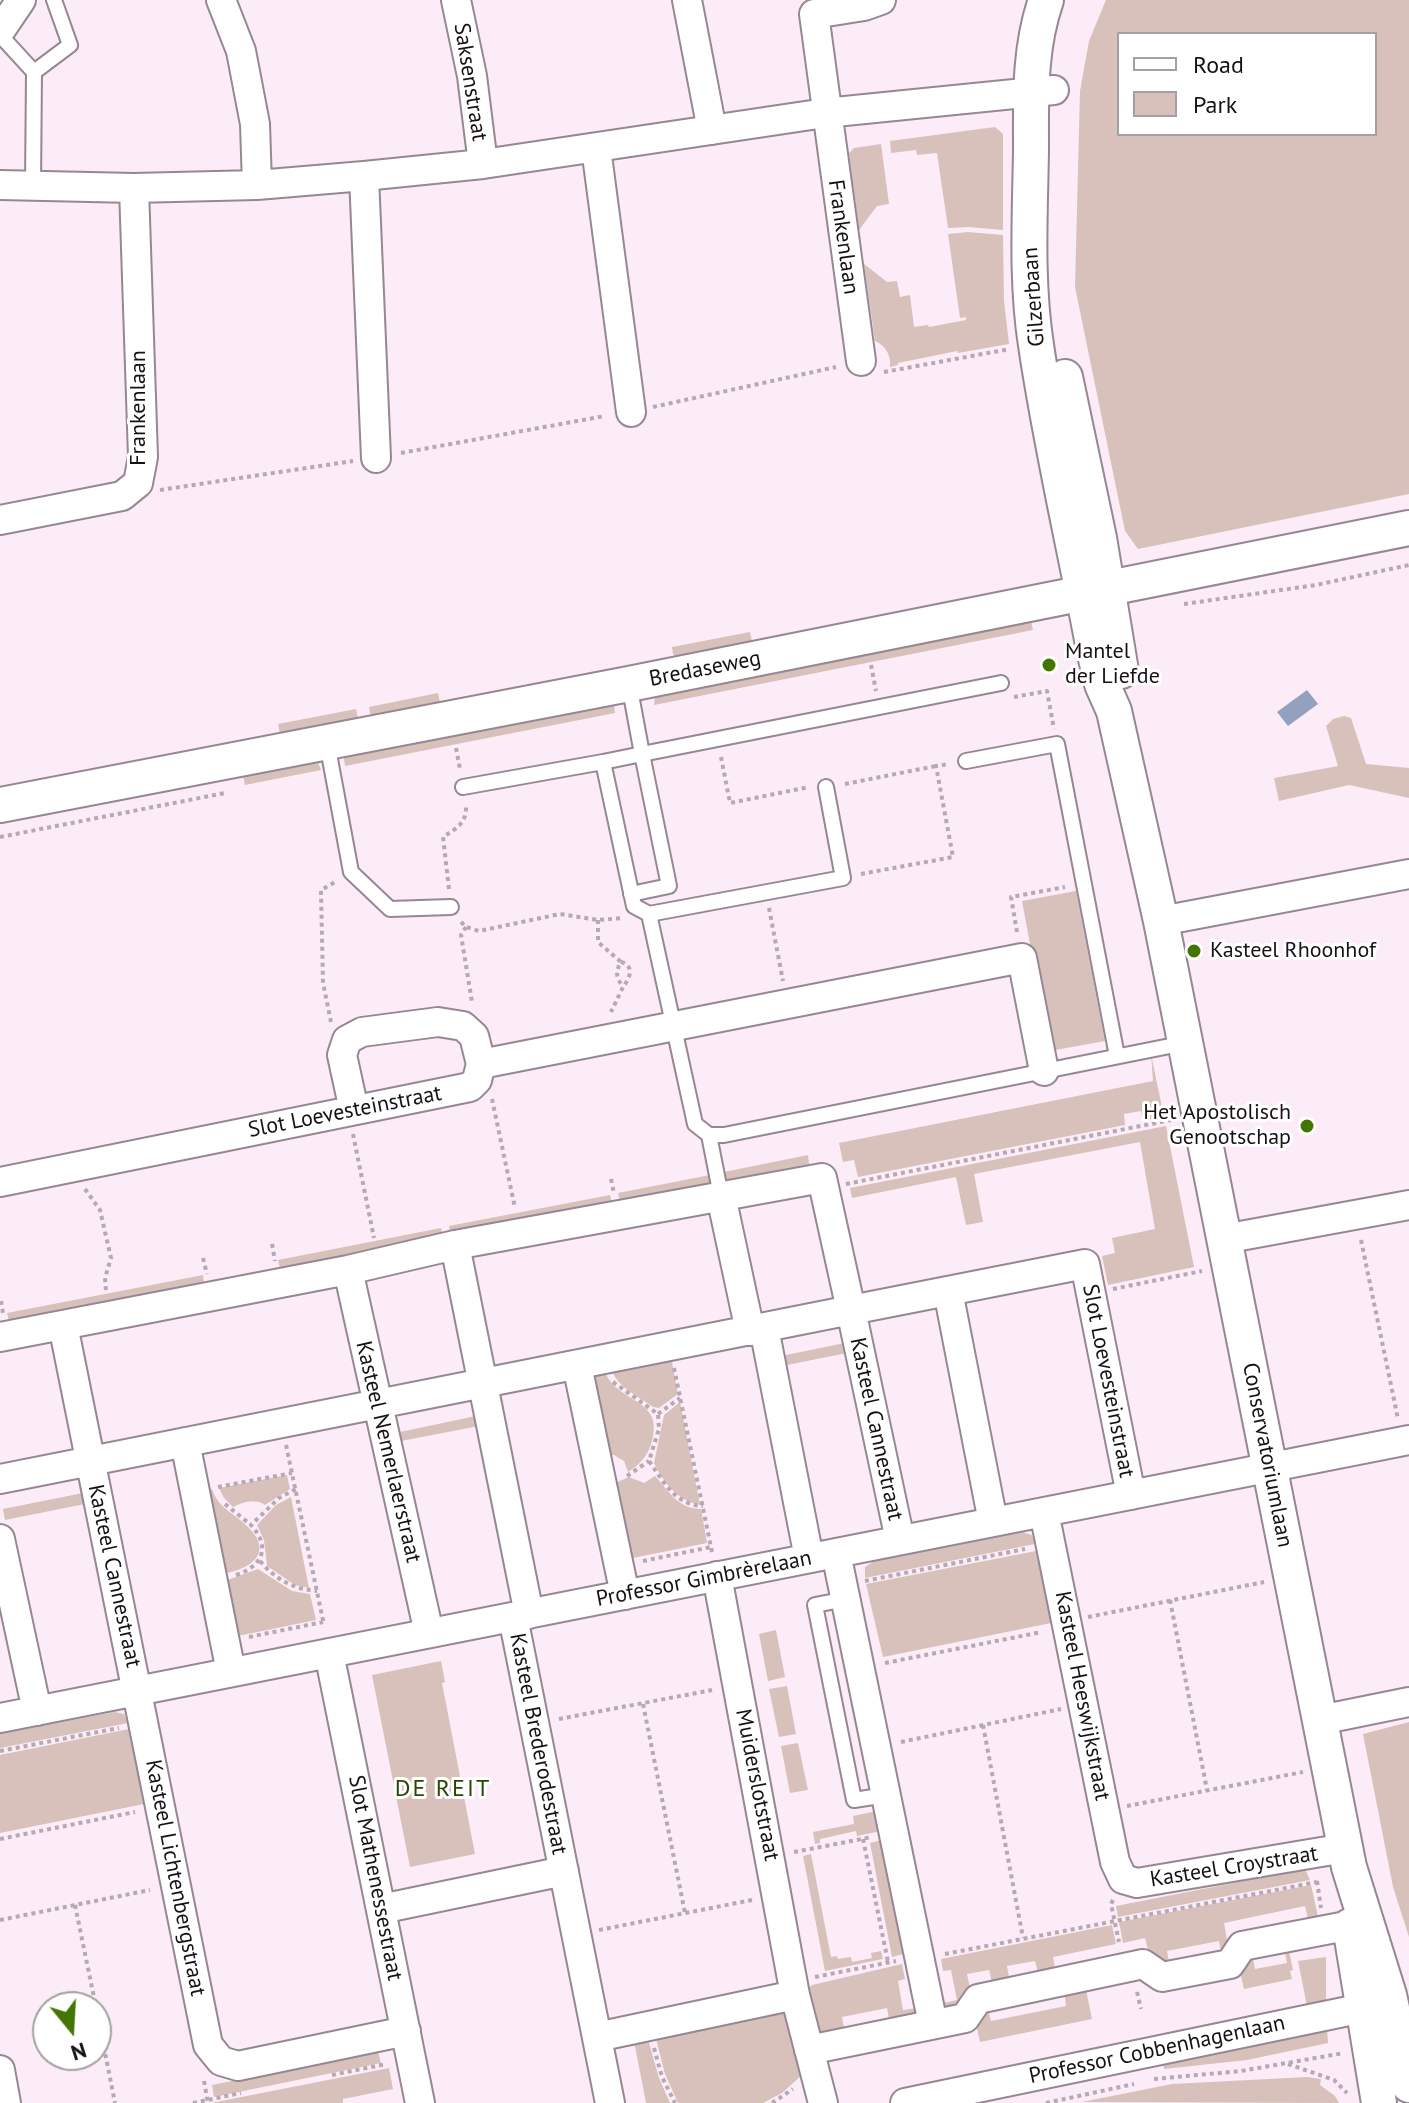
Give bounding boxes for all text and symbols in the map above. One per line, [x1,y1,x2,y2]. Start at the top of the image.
street label: Saksenstraat [448,21,492,143]
legend [1117,32,1377,136]
text: Road [1193,49,1244,80]
text: Park [1193,89,1237,120]
street label: Frankenlaan [822,178,864,296]
street label: Gilzerbaan [1017,246,1051,348]
street label: Frankenlaan [126,350,152,466]
place label: Mantel der Liefde [1065,639,1160,690]
street label: Bredaseweg [647,645,763,693]
marker: Mantel der Liefde [1040,656,1058,674]
place label: Kasteel Rhoonhof [1210,938,1376,964]
marker: Kasteel Rhoonhof [1185,942,1203,960]
street label: Slot Loevesteinstraat [246,1080,444,1144]
place label: Het Apostolisch Genootschap [1143,1100,1291,1152]
marker: Het Apostolisch Genootschap [1298,1117,1316,1135]
street label: Slot Loevesteinstraat [1076,1282,1140,1480]
street label: Kasteel Cannestraat [844,1335,908,1523]
street label: Kasteel Nemerlaerstraat [350,1339,426,1565]
street label: Conservatoriumlaan [1236,1360,1298,1550]
street label: Kasteel Cannestraat [82,1482,146,1670]
street label: Professor Gimbrèrelaan [594,1545,814,1613]
street label: Kasteel Heeswijkstraat [1049,1589,1115,1803]
street label: Kasteel Brederodestraat [504,1631,572,1857]
street label: Muiderslotstraat [729,1707,785,1863]
street label: Kasteel Lichtenbergstraat [139,1758,211,1998]
street label: Slot Mathenessestraat [342,1773,408,1983]
district label: DE REIT [395,1775,491,1803]
street label: Kasteel Croystraat [1148,1841,1320,1893]
north arrow [32,1991,112,2071]
street label: Professor Cobbenhagenlaan [1027,2010,1287,2090]
text: N [68,2036,90,2067]

